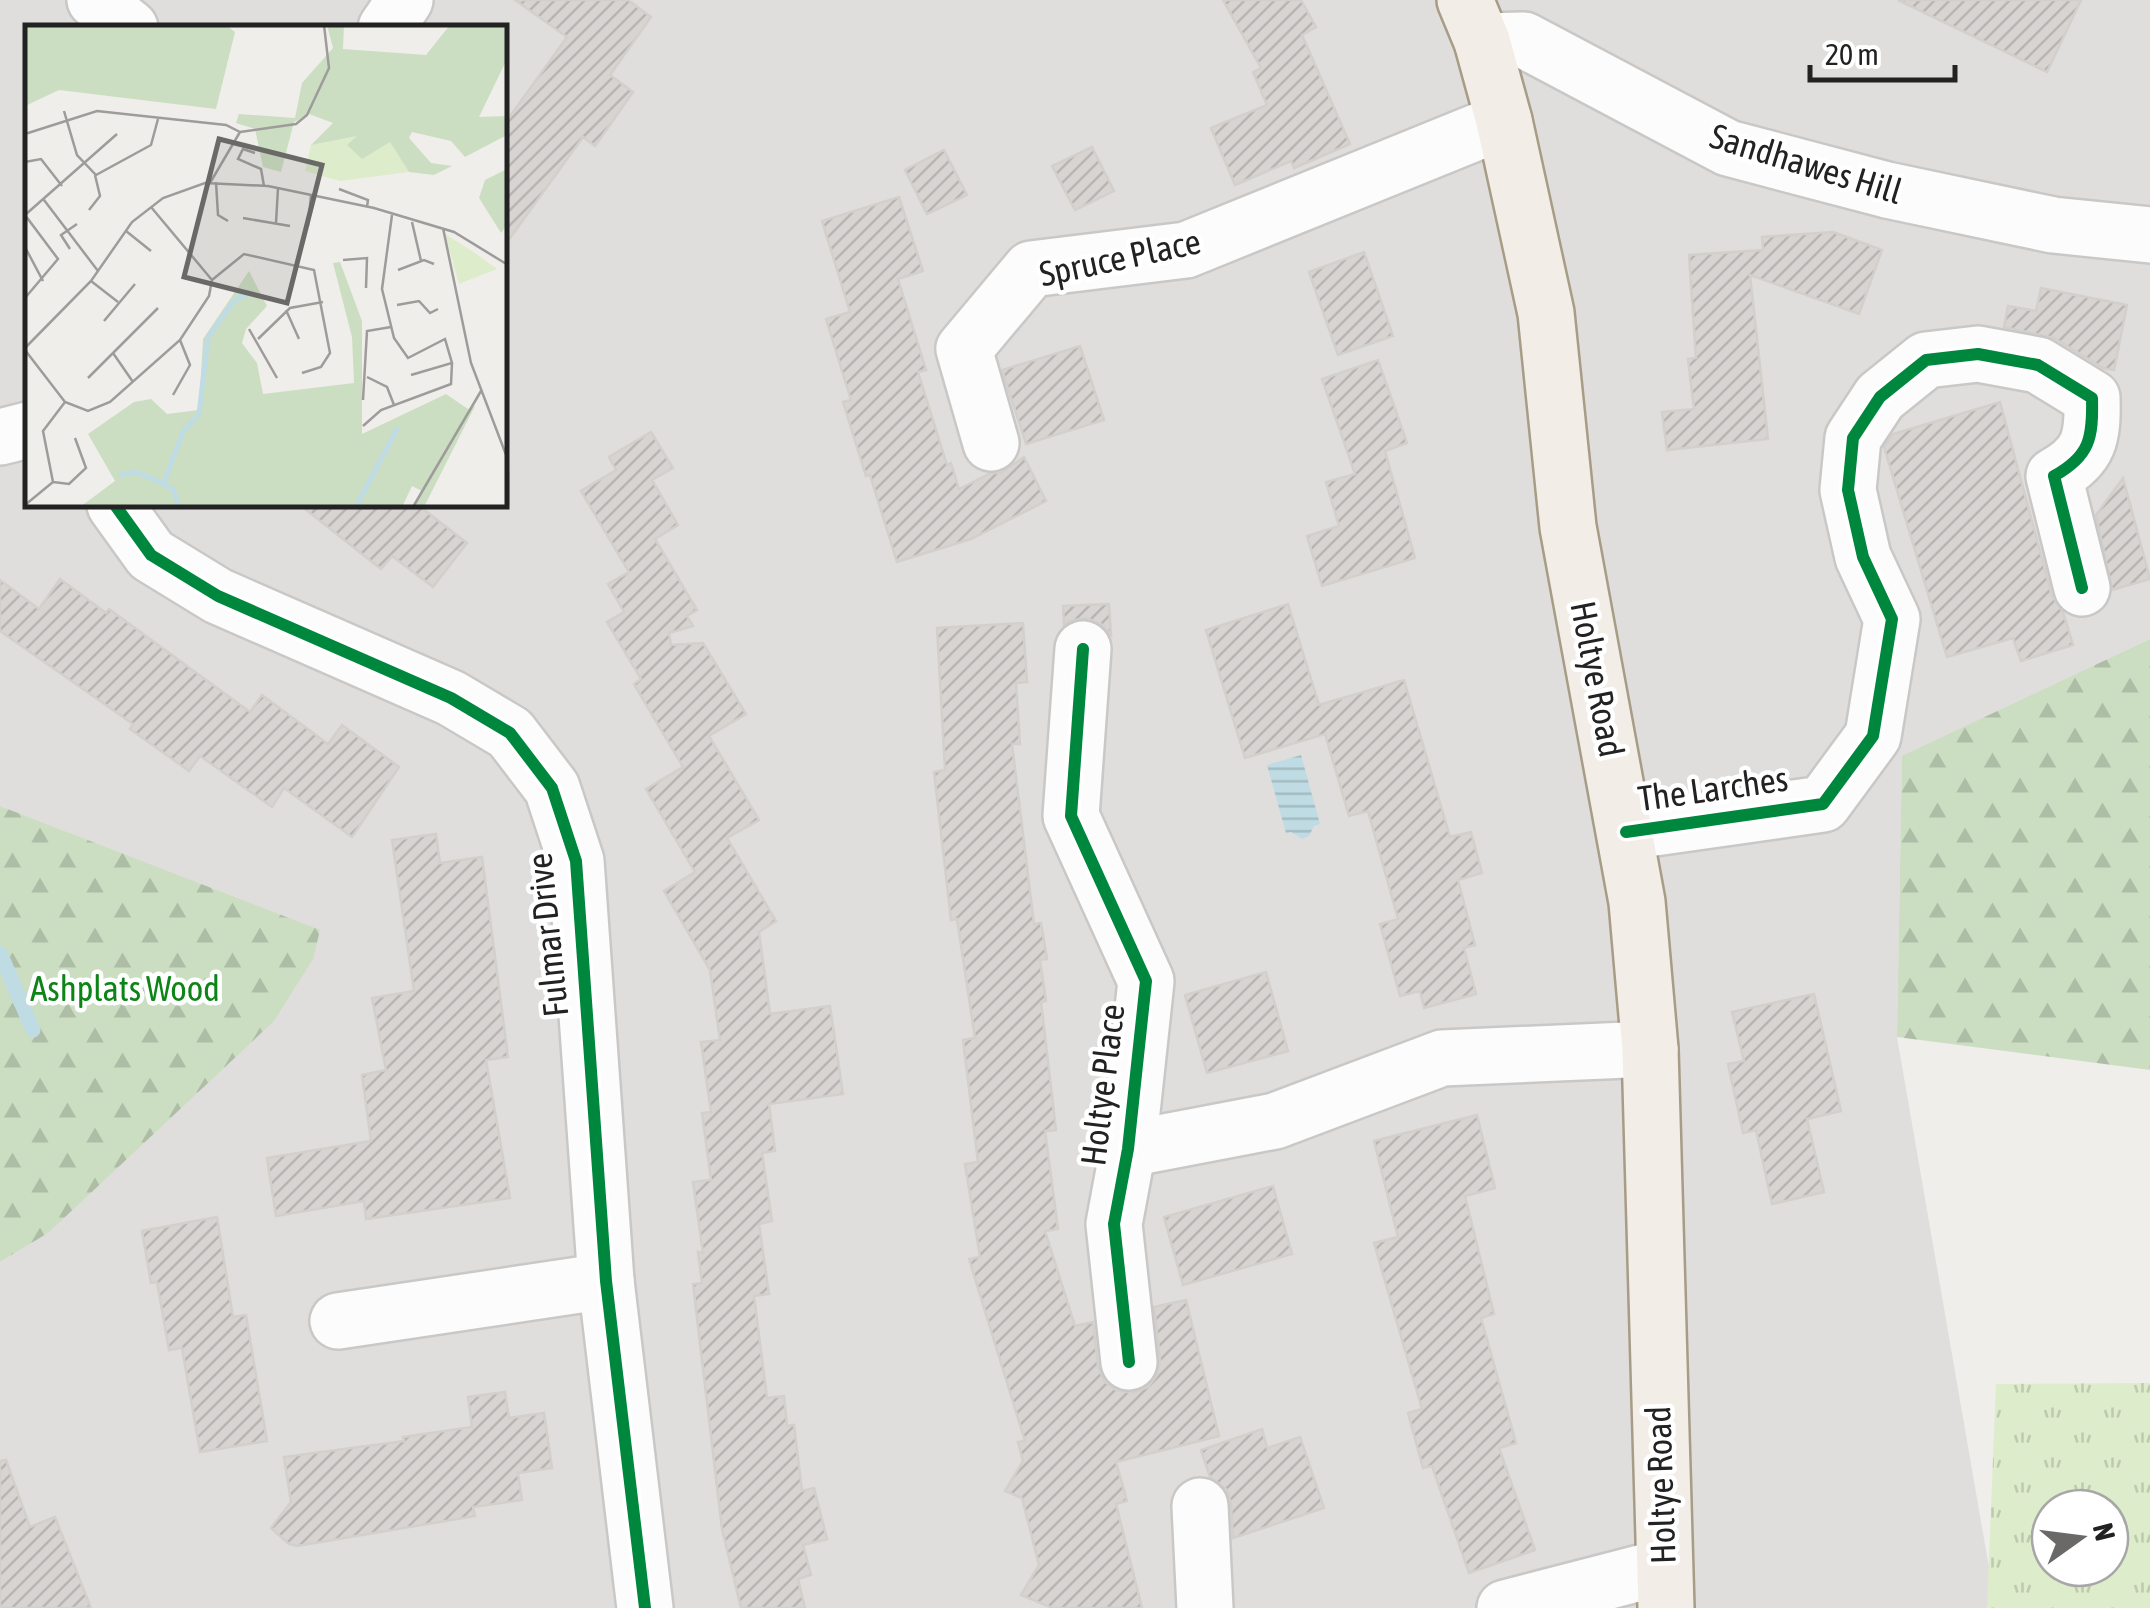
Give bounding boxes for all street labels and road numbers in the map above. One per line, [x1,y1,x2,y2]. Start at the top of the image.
street label: Sandhawes Hill [1706,115,1907,211]
street label: Spruce Place [1036,220,1204,294]
street label: Holtye Road [1563,598,1633,760]
street label: The Larches [1635,758,1790,818]
street label: Fulmar Drive [519,851,575,1019]
street label: Holtye Place [1072,1002,1132,1168]
street label: Holtye Road [1637,1406,1683,1565]

